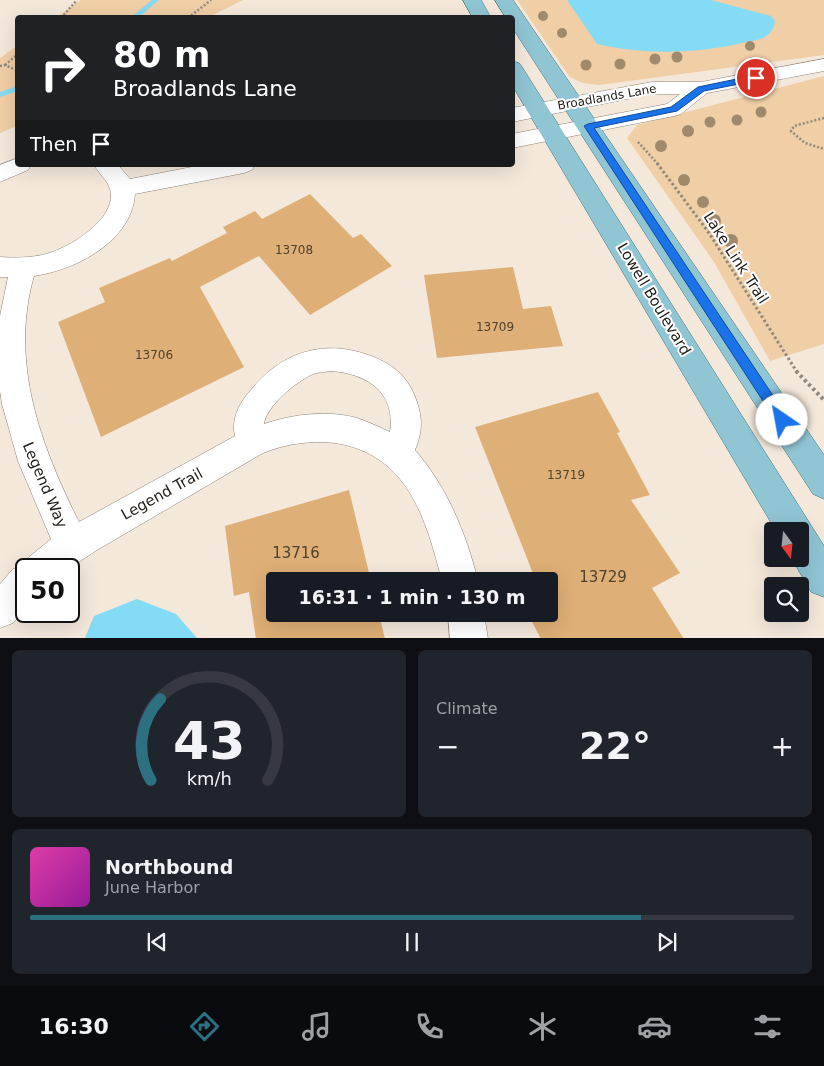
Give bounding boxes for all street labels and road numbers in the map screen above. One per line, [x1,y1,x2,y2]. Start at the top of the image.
street label: Broadlands Lane [556,81,658,113]
street label: Lake Link Trail [700,209,772,307]
street label: Lowell Boulevard [613,240,695,358]
street label: Legend Way [19,439,71,531]
street label: Legend Trail [118,464,206,524]

